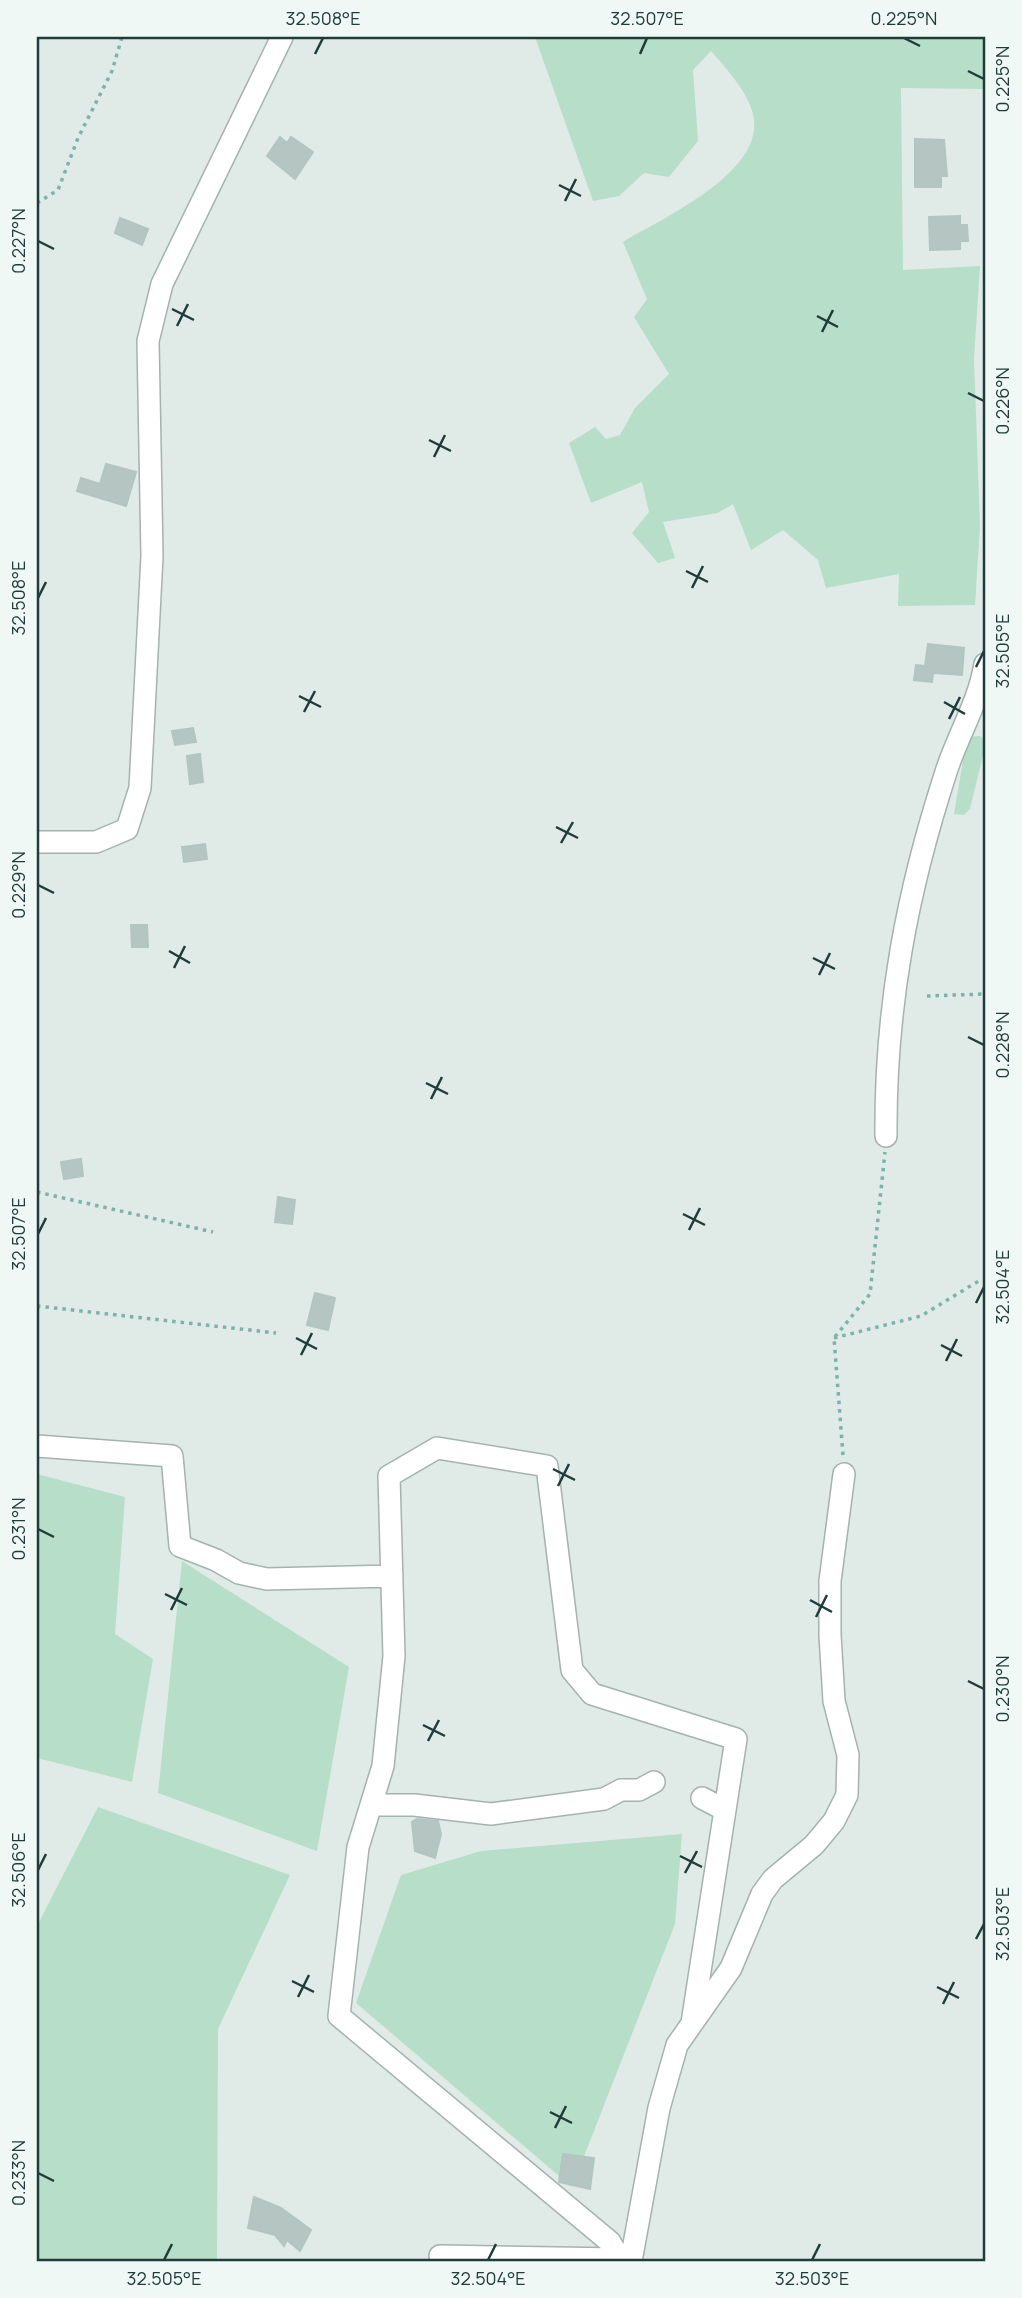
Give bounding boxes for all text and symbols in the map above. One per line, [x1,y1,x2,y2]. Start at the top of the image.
text: 32.508°E [286,6,360,30]
text: 32.507°E [610,6,684,30]
text: 0.225°N [871,6,937,30]
text: 0.225°N [990,46,1014,112]
text: 0.227°N [6,208,30,274]
text: 0.226°N [990,367,1014,435]
text: 32.508°E [6,561,30,635]
text: 32.505°E [990,614,1014,688]
text: 0.229°N [6,851,30,919]
text: 0.228°N [990,1012,1014,1078]
text: 32.507°E [6,1197,30,1271]
text: 32.504°E [990,1249,1014,1325]
text: 0.231°N [6,1497,30,1561]
text: 0.230°N [990,1655,1014,1723]
text: 32.506°E [6,1832,30,1908]
text: 32.503°E [990,1887,1014,1961]
text: 0.233°N [6,2140,30,2206]
text: 32.505°E [127,2266,201,2290]
text: 32.504°E [450,2266,526,2290]
text: 32.503°E [775,2266,849,2290]

